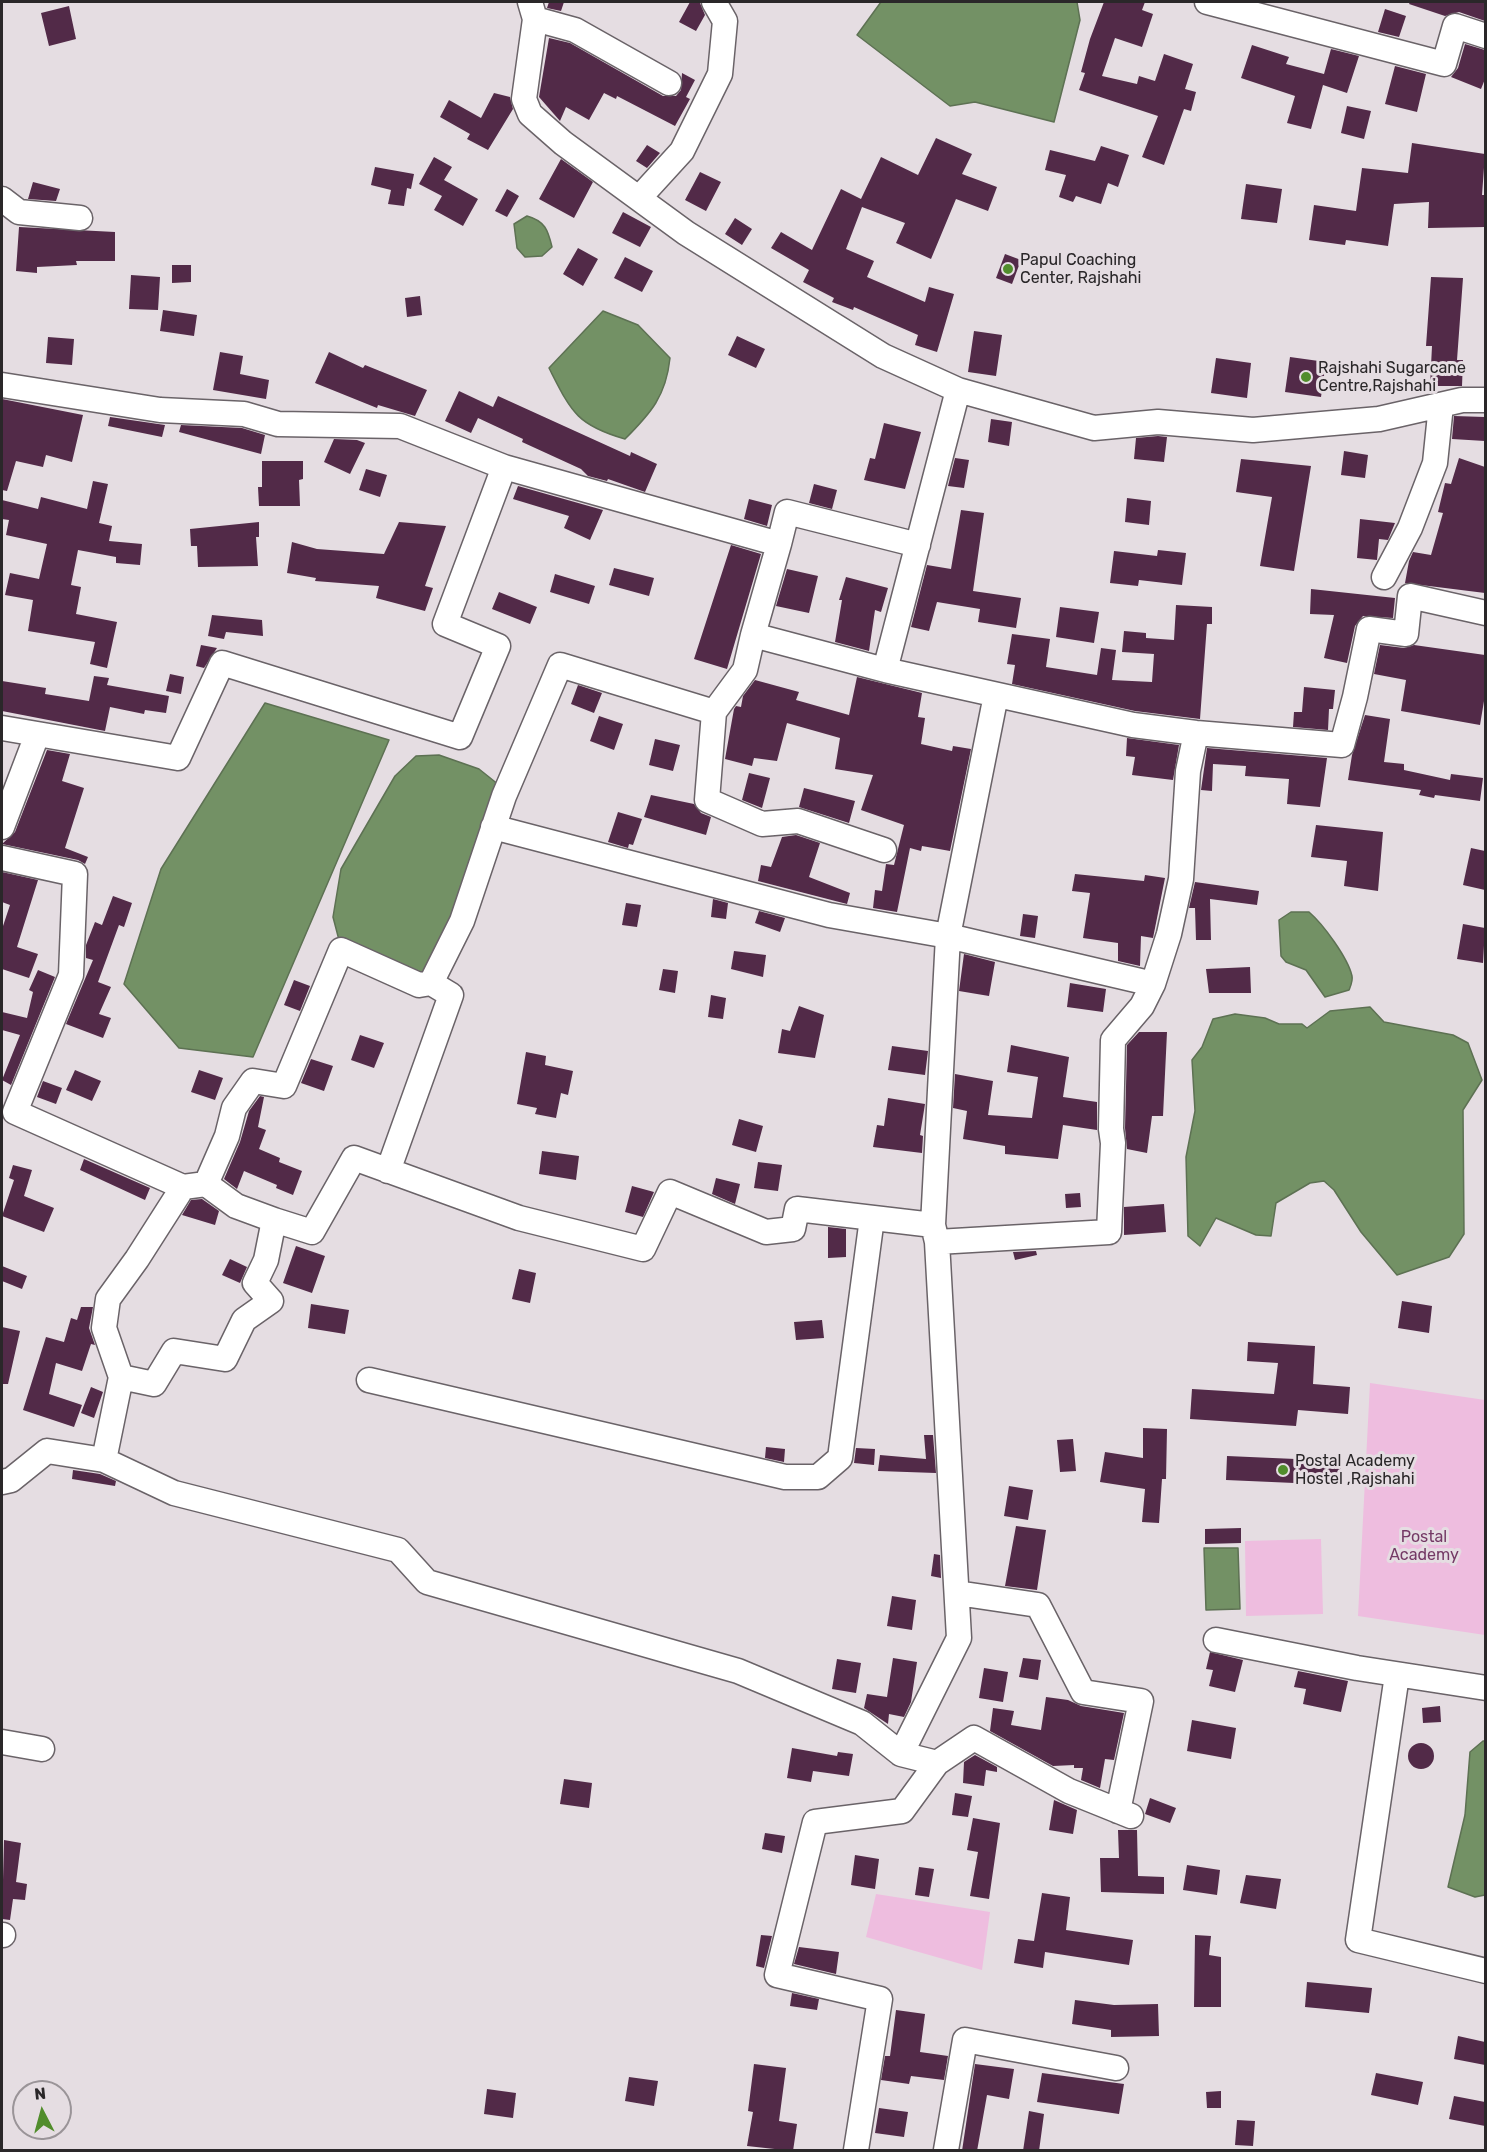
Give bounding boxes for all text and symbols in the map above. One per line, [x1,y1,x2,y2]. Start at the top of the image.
place label: Papul Coaching Center, Rajshahi [1020,250,1141,288]
marker: Papul Coaching Center, Rajshahi [1001,262,1015,276]
place label: Rajshahi Sugarcane Centre,Rajshahi [1318,358,1466,396]
marker: Rajshahi Sugarcane Centre,Rajshahi [1299,370,1313,384]
place label: Postal Academy Hostel ,Rajshahi [1295,1451,1415,1489]
marker: Postal Academy Hostel ,Rajshahi [1276,1463,1290,1477]
park label: Postal Academy [1389,1527,1459,1565]
north arrow [12,2080,72,2140]
text: N [34,2084,47,2104]

